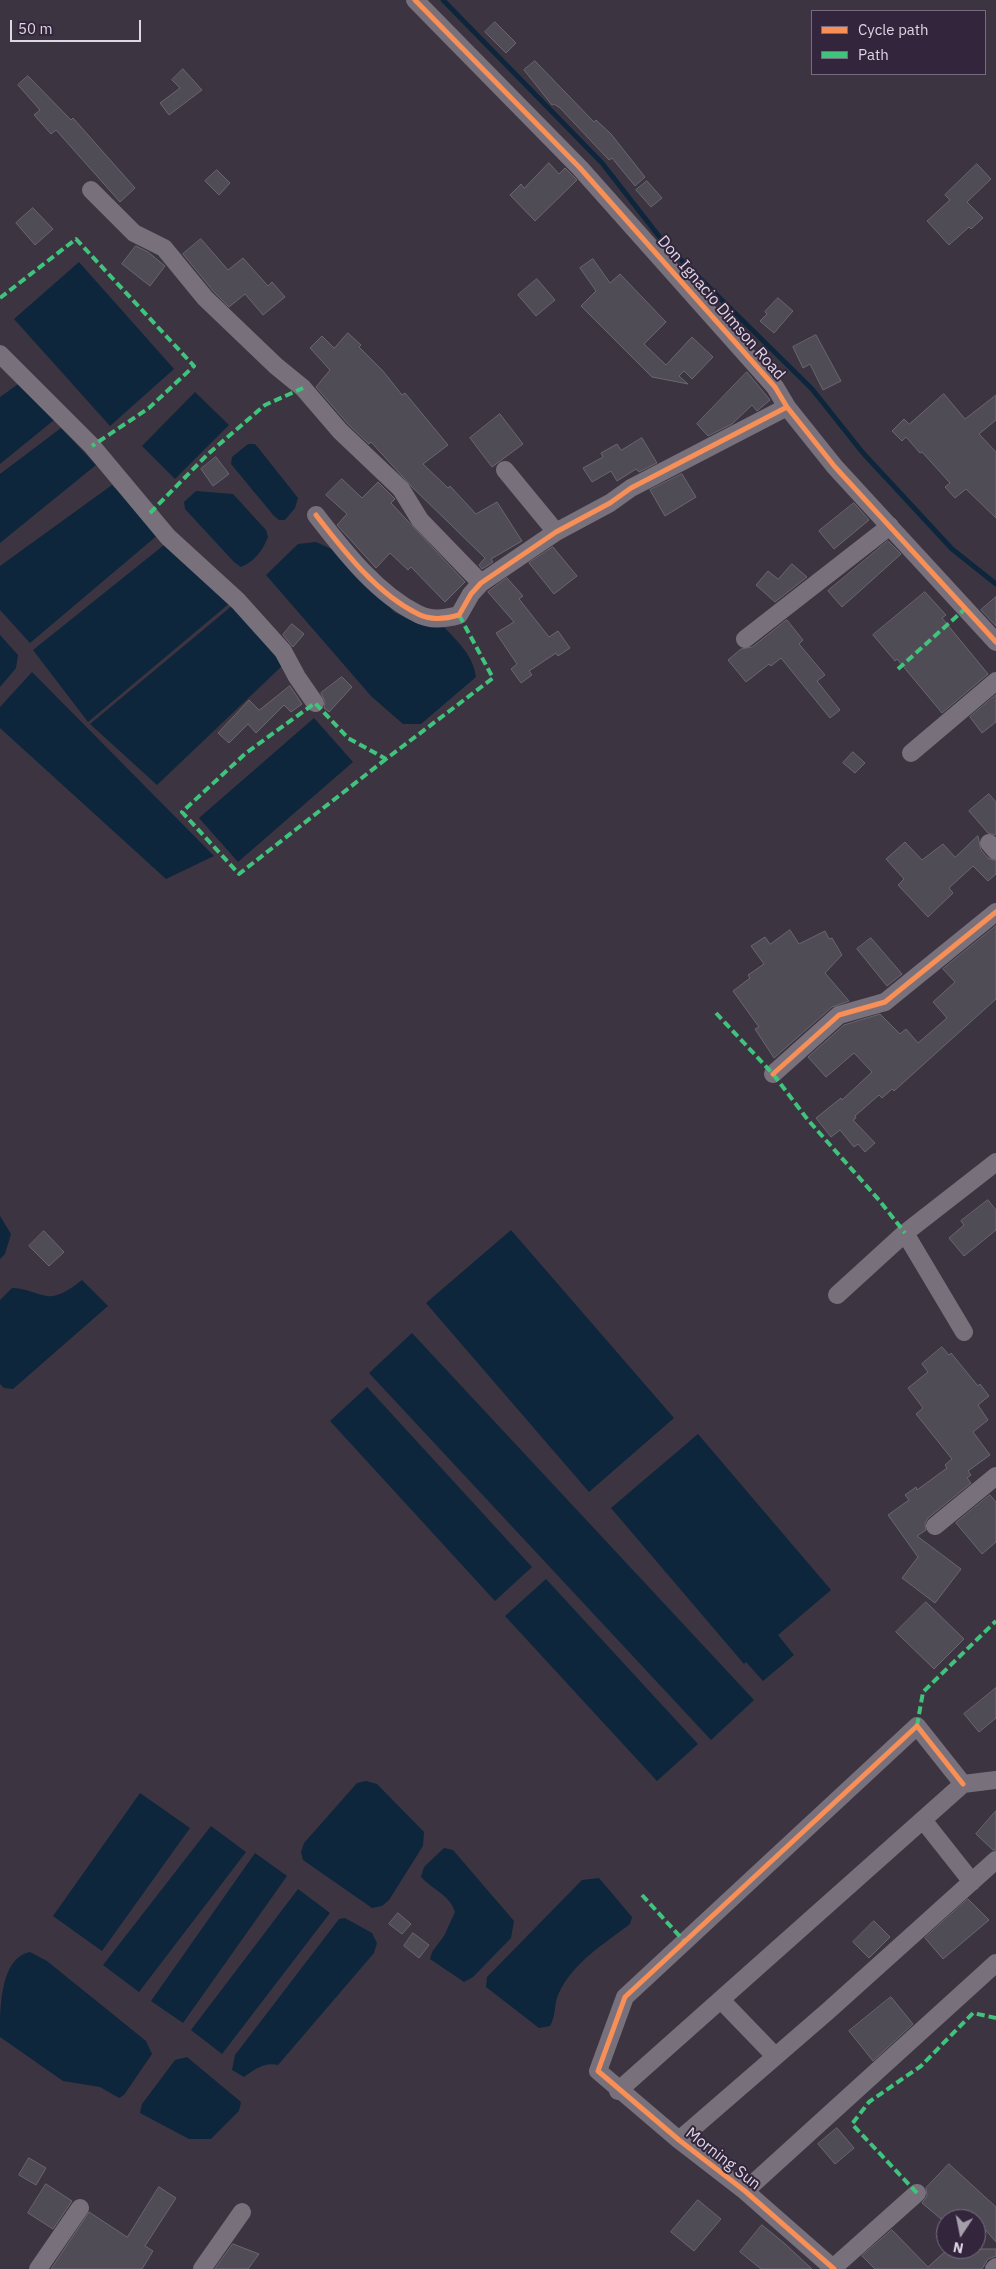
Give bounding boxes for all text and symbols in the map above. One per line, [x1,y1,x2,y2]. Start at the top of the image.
scale bar [12,10,144,42]
legend [811,10,986,75]
text: 50 m [18,19,53,38]
text: Cycle path [858,20,929,39]
text: Path [858,45,889,64]
street label: Don Ignacio Dimson Road [653,232,789,384]
street label: Morning Sun [682,2124,764,2194]
north arrow [936,2209,986,2259]
text: N [952,2238,965,2258]

